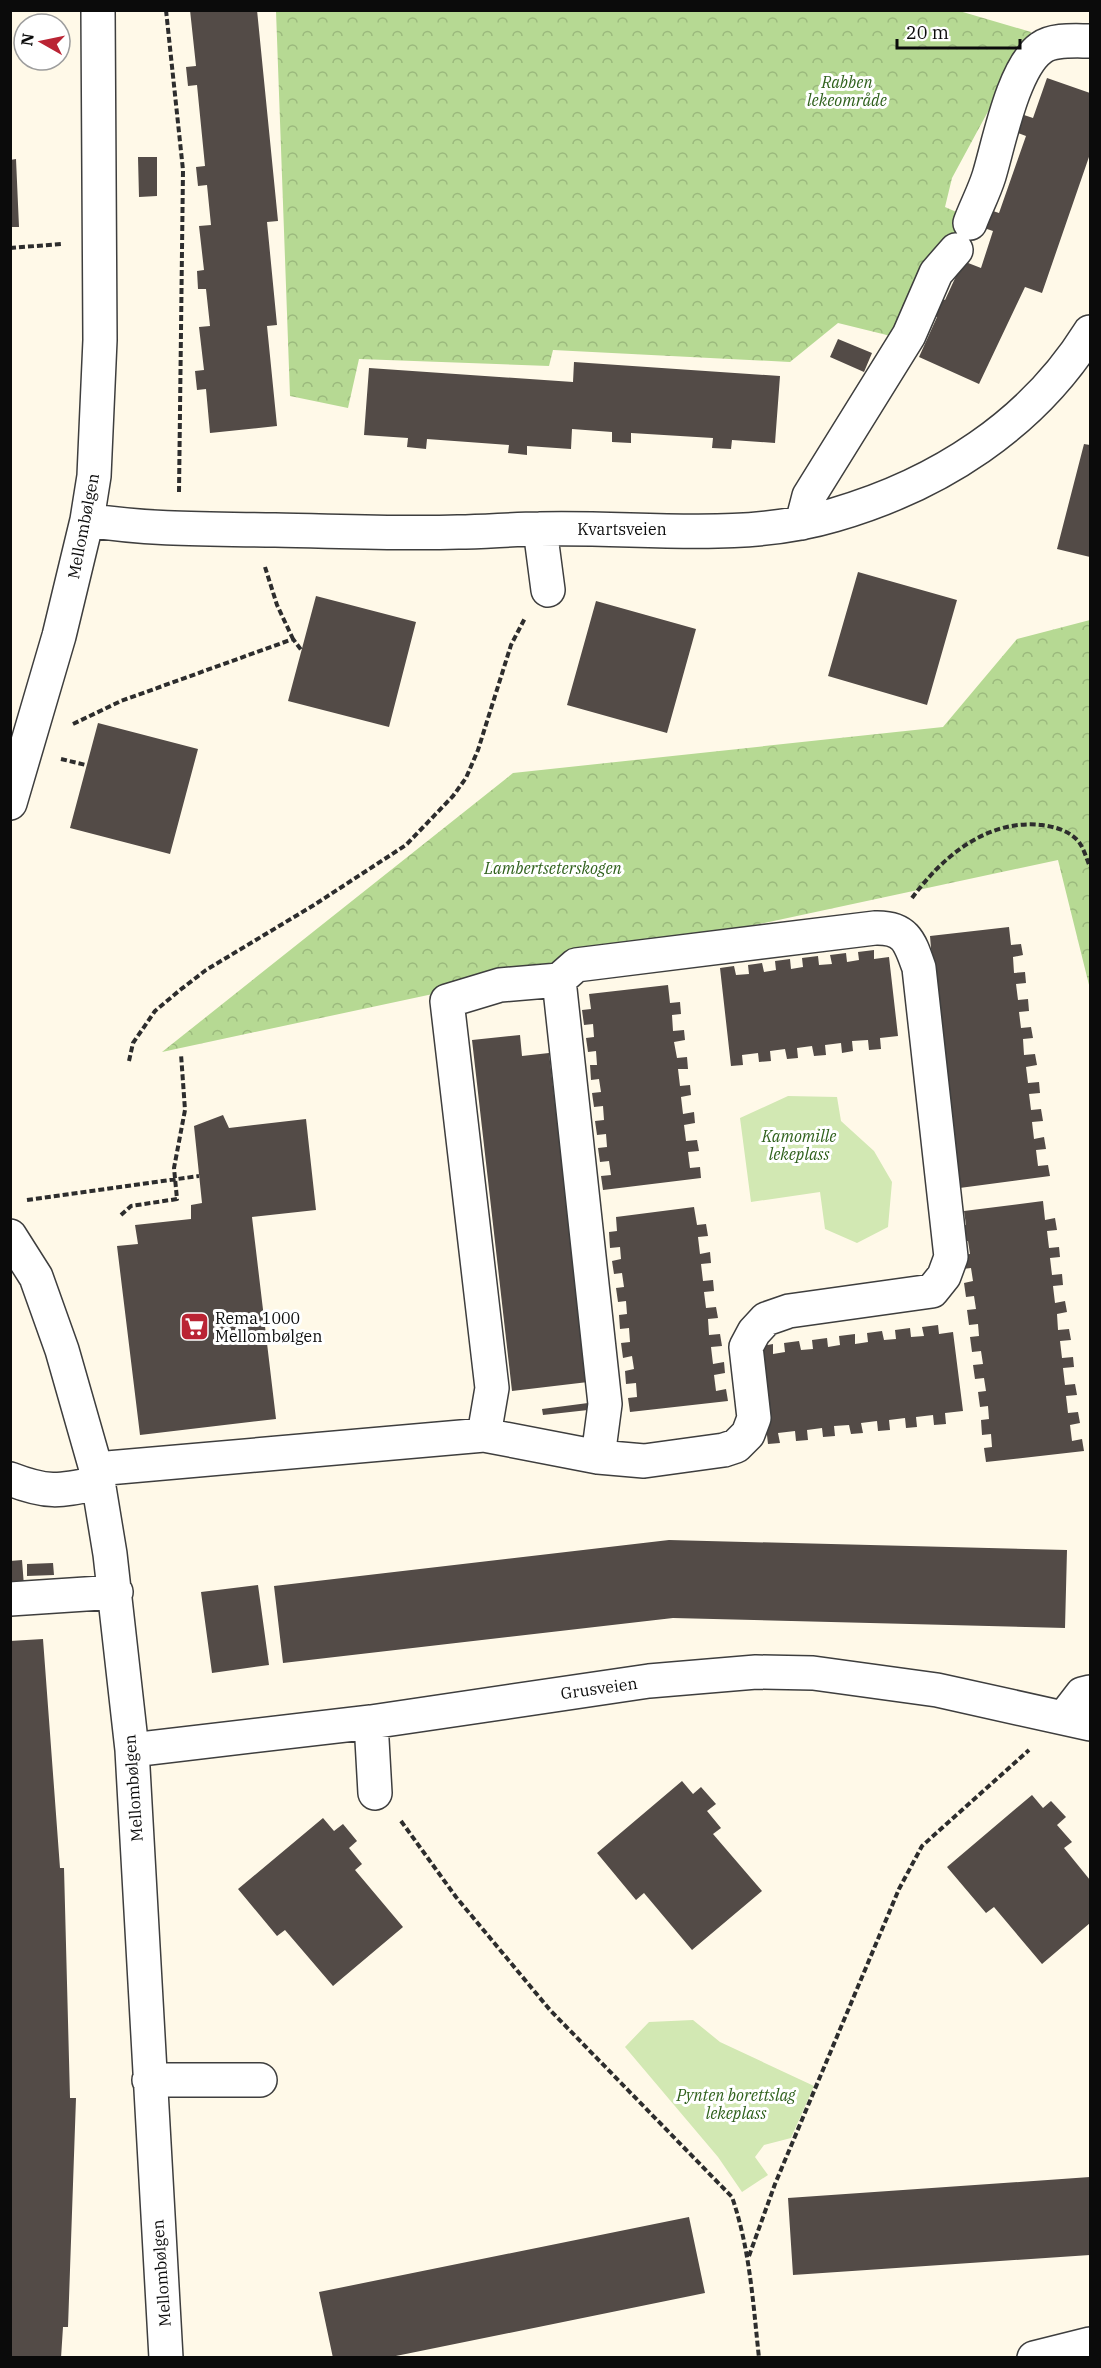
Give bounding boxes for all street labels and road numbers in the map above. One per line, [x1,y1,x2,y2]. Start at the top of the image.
street label: Mellombølgen [63,471,103,581]
street label: Kvartsveien [577,519,667,539]
street label: Grusveien [559,1673,639,1703]
street label: Mellombølgen [119,1734,147,1842]
street label: Mellombølgen [147,2219,175,2327]

